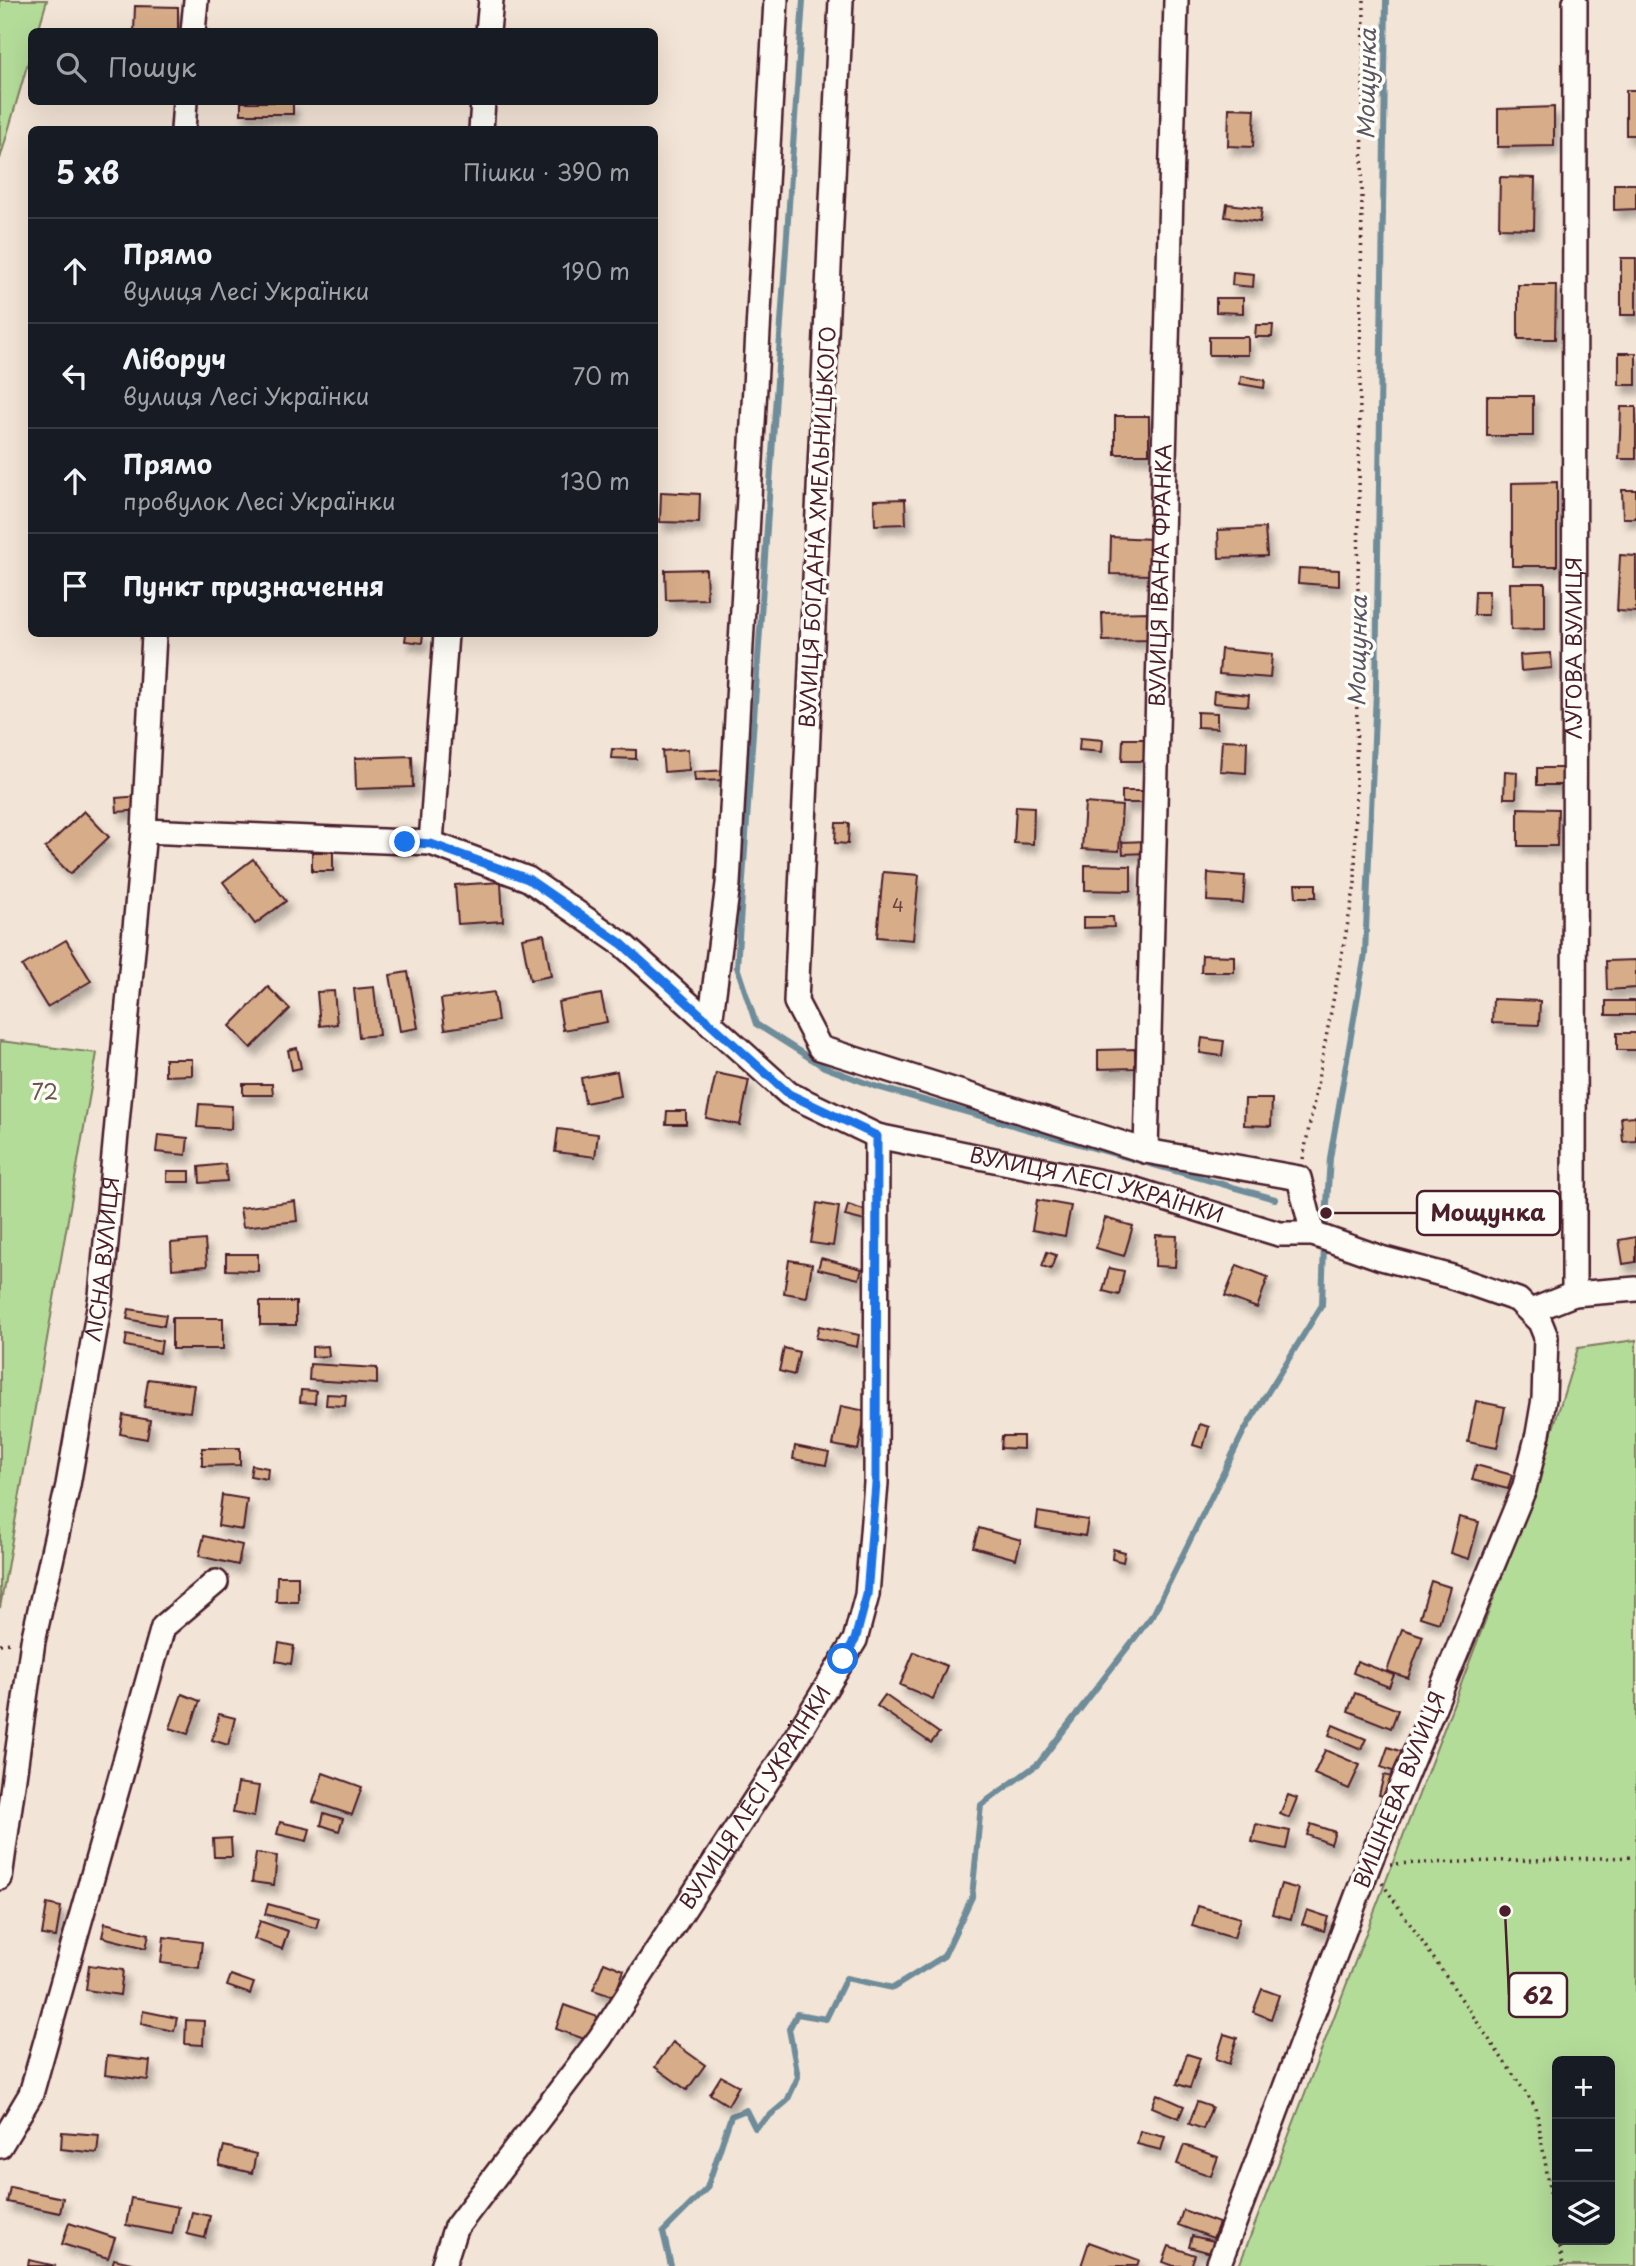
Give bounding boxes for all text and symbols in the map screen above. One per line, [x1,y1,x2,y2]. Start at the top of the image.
search box [28,28,658,105]
water label: Мощунка [1347,28,1384,140]
text: Пошук [108,47,196,86]
icon: search [52,48,90,86]
text: 5 хв [56,149,119,194]
text: Пішки · 390 m [463,154,630,189]
text: Прямо [123,234,212,273]
icon: ahead [56,252,94,290]
text: 190 m [562,253,630,288]
text: вулиця Лесі Українки [123,273,369,308]
street label: ВУЛИЦЯ БОГДАНА ХМЕЛЬНИЦЬКОГО [789,325,843,729]
text: Ліворуч [123,339,226,378]
icon: left [56,357,94,395]
text: 70 m [572,358,630,393]
text: вулиця Лесі Українки [123,378,369,413]
street label: ВУЛИЦЯ ІВАНА ФРАНКА [1140,443,1178,707]
text: Прямо [123,444,212,483]
icon: ahead [56,462,94,500]
text: 130 m [560,463,630,498]
text: провулок Лесі Українки [123,483,395,518]
street label: ЛУГОВА ВУЛИЦЯ [1556,557,1589,739]
text: Пункт призначення [123,566,384,605]
icon: arrive [56,567,94,605]
water label: Мощунка [1338,595,1375,707]
route end [389,826,420,857]
house number: 4 [892,891,904,918]
park label: 72 [32,1075,58,1107]
street label: ВУЛИЦЯ ЛЕСІ УКРАЇНКИ [967,1137,1228,1230]
street label: ЛІСНА ВУЛИЦЯ [75,1175,126,1344]
callout: Мощунка [1417,1191,1560,1235]
text: Мощунка [1430,1194,1546,1229]
route start [827,1643,858,1674]
street label: ВУЛИЦЯ ЛЕСІ УКРАЇНКИ [670,1679,838,1915]
street label: ВИШНЕВА ВУЛИЦЯ [1344,1686,1452,1892]
callout: 62 [1509,1973,1567,2017]
text: 62 [1523,1977,1553,2012]
map controls [1552,2056,1615,2245]
button: + [1552,2056,1615,2119]
button: − [1552,2119,1615,2182]
button: layers [1552,2182,1615,2245]

